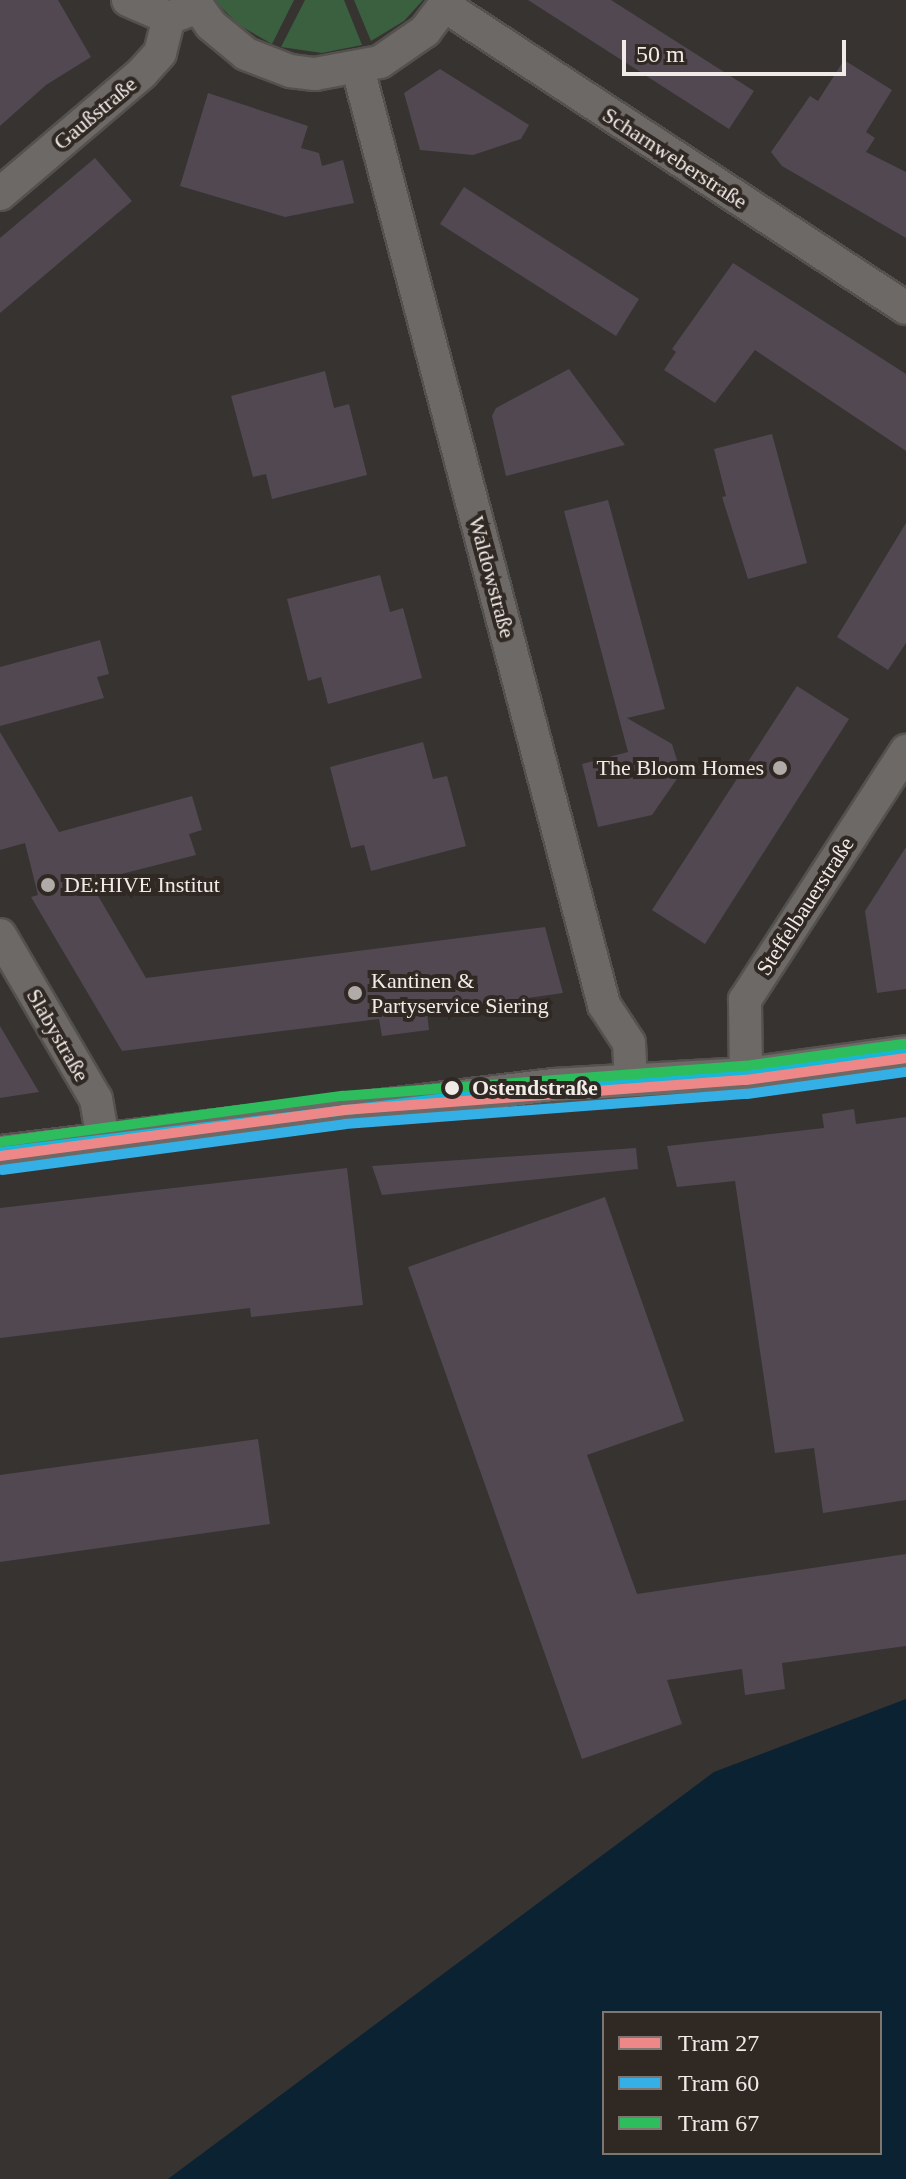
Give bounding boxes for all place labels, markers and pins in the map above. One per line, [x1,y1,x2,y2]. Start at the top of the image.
place label: The Bloom Homes [597,755,764,781]
marker: The Bloom Homes [771,759,789,777]
place label: DE:HIVE Institut [64,872,220,898]
marker: DE:HIVE Institut [39,876,57,894]
place label: Kantinen & Partyservice Siering [371,967,549,1018]
marker: Kantinen & Partyservice Siering [346,984,364,1002]
marker: Ostendstraße [439,1075,465,1101]
place label: Ostendstraße [472,1075,598,1101]

